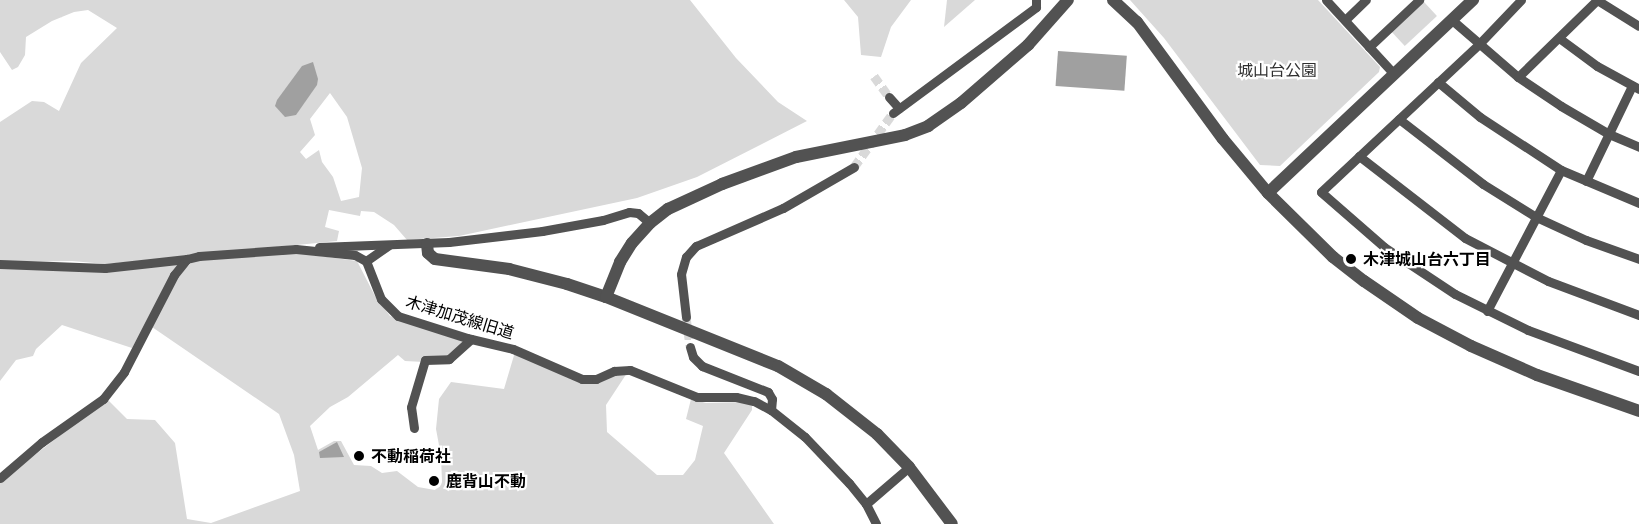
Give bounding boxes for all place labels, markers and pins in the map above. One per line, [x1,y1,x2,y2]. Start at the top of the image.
place label: 木津城山台六丁目 [1363,249,1491,269]
marker: 木津城山台六丁目 [1344,252,1358,266]
place label: 不動稲荷社 [371,446,451,466]
marker: 不動稲荷社 [352,449,366,463]
place label: 鹿背山不動 [446,471,526,491]
marker: 鹿背山不動 [427,474,441,488]

